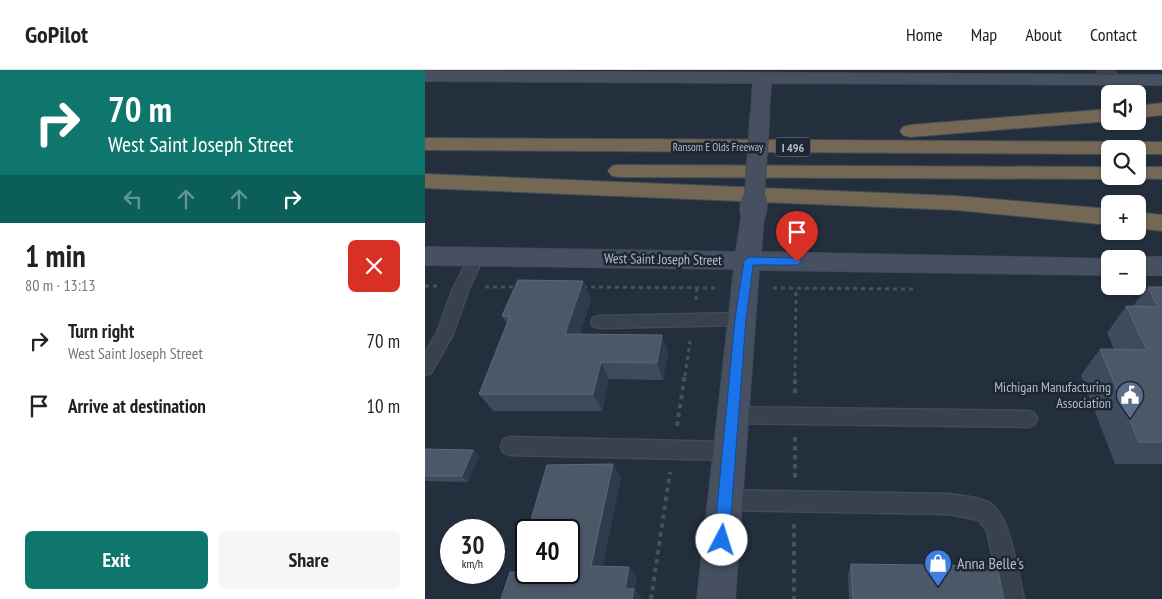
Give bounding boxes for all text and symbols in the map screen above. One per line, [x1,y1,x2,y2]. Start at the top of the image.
text: GoPilot [25,19,88,50]
text: Home [906,23,943,46]
text: Map [971,23,997,46]
text: About [1025,23,1062,46]
text: Contact [1090,23,1137,46]
map controls [1101,85,1146,295]
button: sound [1101,85,1146,130]
text: 70 m [108,86,172,132]
icon: right [25,90,90,155]
text: West Saint Joseph Street [108,130,293,158]
road number: I 496 [775,138,811,156]
street label: Ransom E Olds Freeway [673,140,764,154]
button: search [1101,140,1146,185]
icon: left [119,185,147,213]
icon: ahead [172,185,200,213]
icon: ahead [225,185,253,213]
icon: right [278,185,306,213]
button: + [1101,195,1146,240]
pin [776,211,818,262]
icon: arrive [783,218,811,246]
text: 1 min [25,236,86,275]
button: close [348,240,400,292]
street label: West Saint Joseph Street [604,249,722,269]
button: − [1101,250,1146,295]
text: 80 m · 13:13 [25,275,96,295]
text: Turn right [68,319,134,343]
icon: right [25,327,53,355]
text: 70 m [367,329,400,353]
text: West Saint Joseph Street [68,343,203,363]
place label: Michigan Manufacturing Association [994,378,1111,412]
public building icon: Michigan Manufacturing Association [1115,380,1145,419]
icon: arrive [25,392,53,420]
text: Arrive at destination [68,394,206,418]
text: 10 m [367,394,400,418]
position arrow [695,513,747,565]
speed limit sign: 40 [515,519,580,584]
text: 30 [461,529,484,561]
button: Exit [25,531,208,589]
button: Share [218,531,400,589]
shop icon: Anna Belle's [923,548,953,587]
place label: Anna Belle's [957,553,1024,573]
text: km/h [462,556,483,571]

